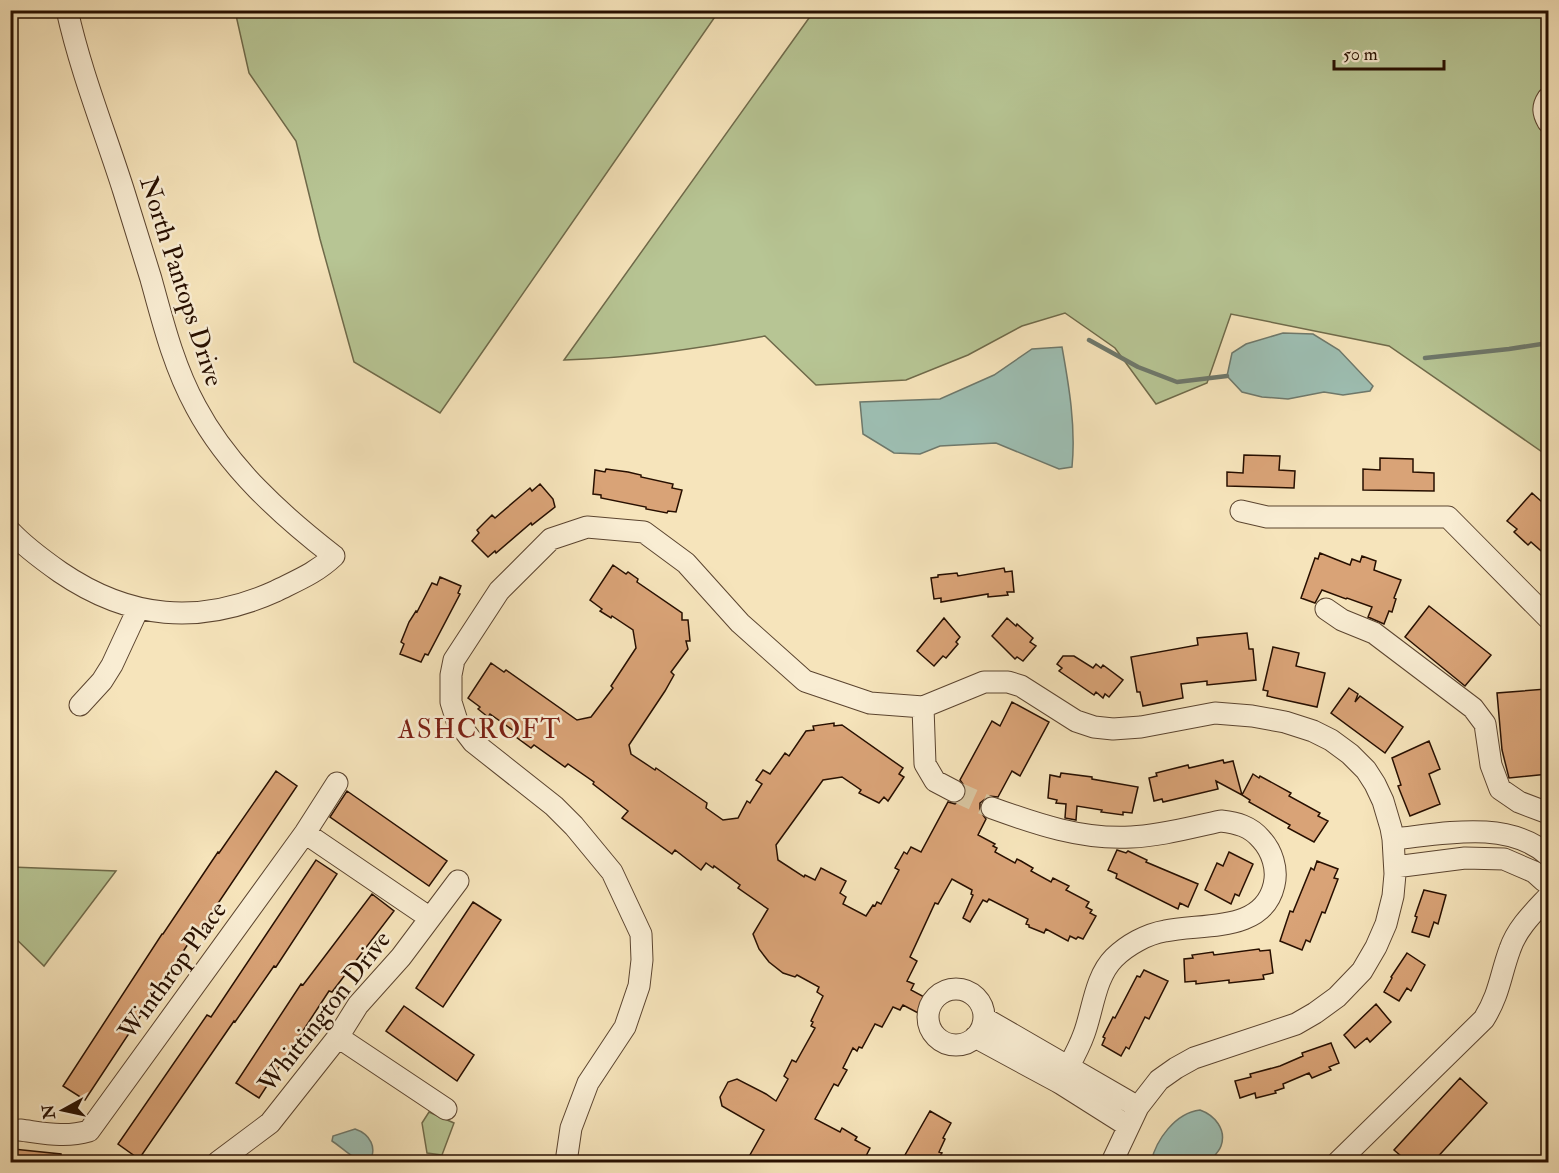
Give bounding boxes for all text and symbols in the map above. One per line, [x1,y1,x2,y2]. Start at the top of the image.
scale bar [1334,33,1444,71]
text: 50 m [1343,43,1378,66]
street label: North Pantops Drive [131,172,230,391]
district label: ASHCROFT [397,713,562,746]
street label: Winthrop Place [111,895,235,1047]
street label: Whittington Drive [251,924,398,1100]
north arrow [33,1080,93,1140]
text: N [38,1103,60,1121]

